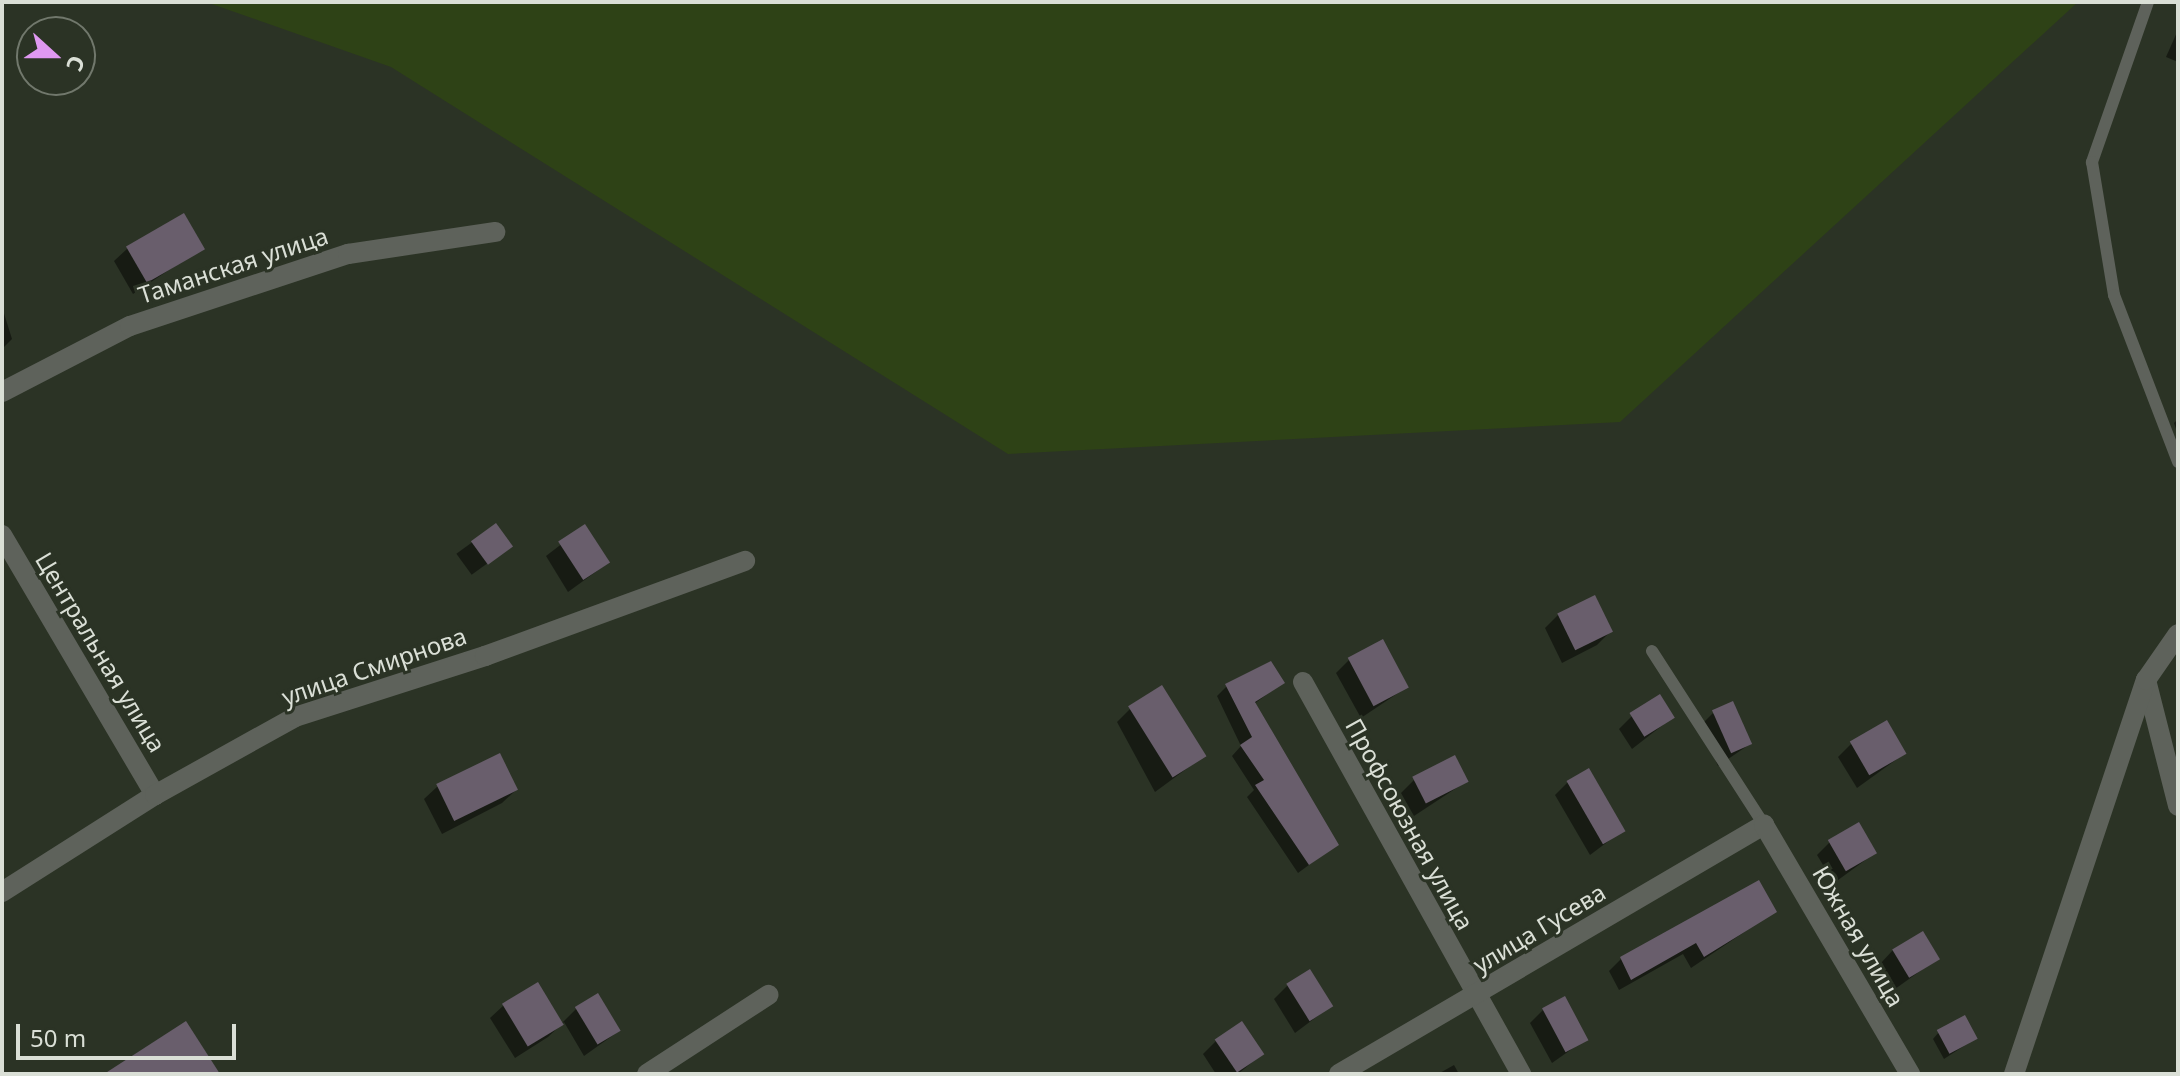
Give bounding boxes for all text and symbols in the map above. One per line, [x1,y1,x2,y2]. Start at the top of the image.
north arrow [16,16,96,96]
text: С [60,52,93,76]
street label: Таманская улица [134,221,332,309]
street label: Центральная улица [30,547,172,757]
street label: улица Смирнова [278,621,470,711]
street label: Профсоюзная улица [1340,713,1480,935]
street label: Южная улица [1807,860,1911,1012]
street label: улица Гусева [1468,877,1610,979]
scale bar [20,1008,240,1058]
text: 50 m [30,1021,86,1054]

